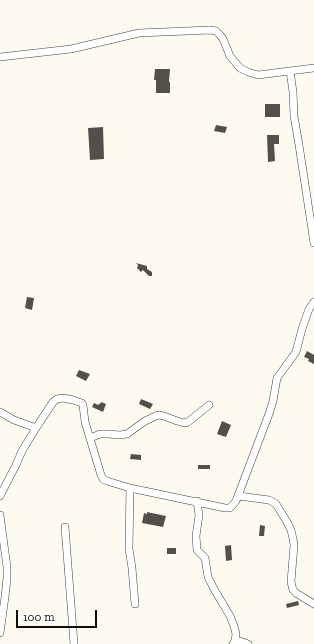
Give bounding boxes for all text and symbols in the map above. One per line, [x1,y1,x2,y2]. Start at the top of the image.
scale bar [18,602,99,628]
text: 100 m [23,610,55,624]

